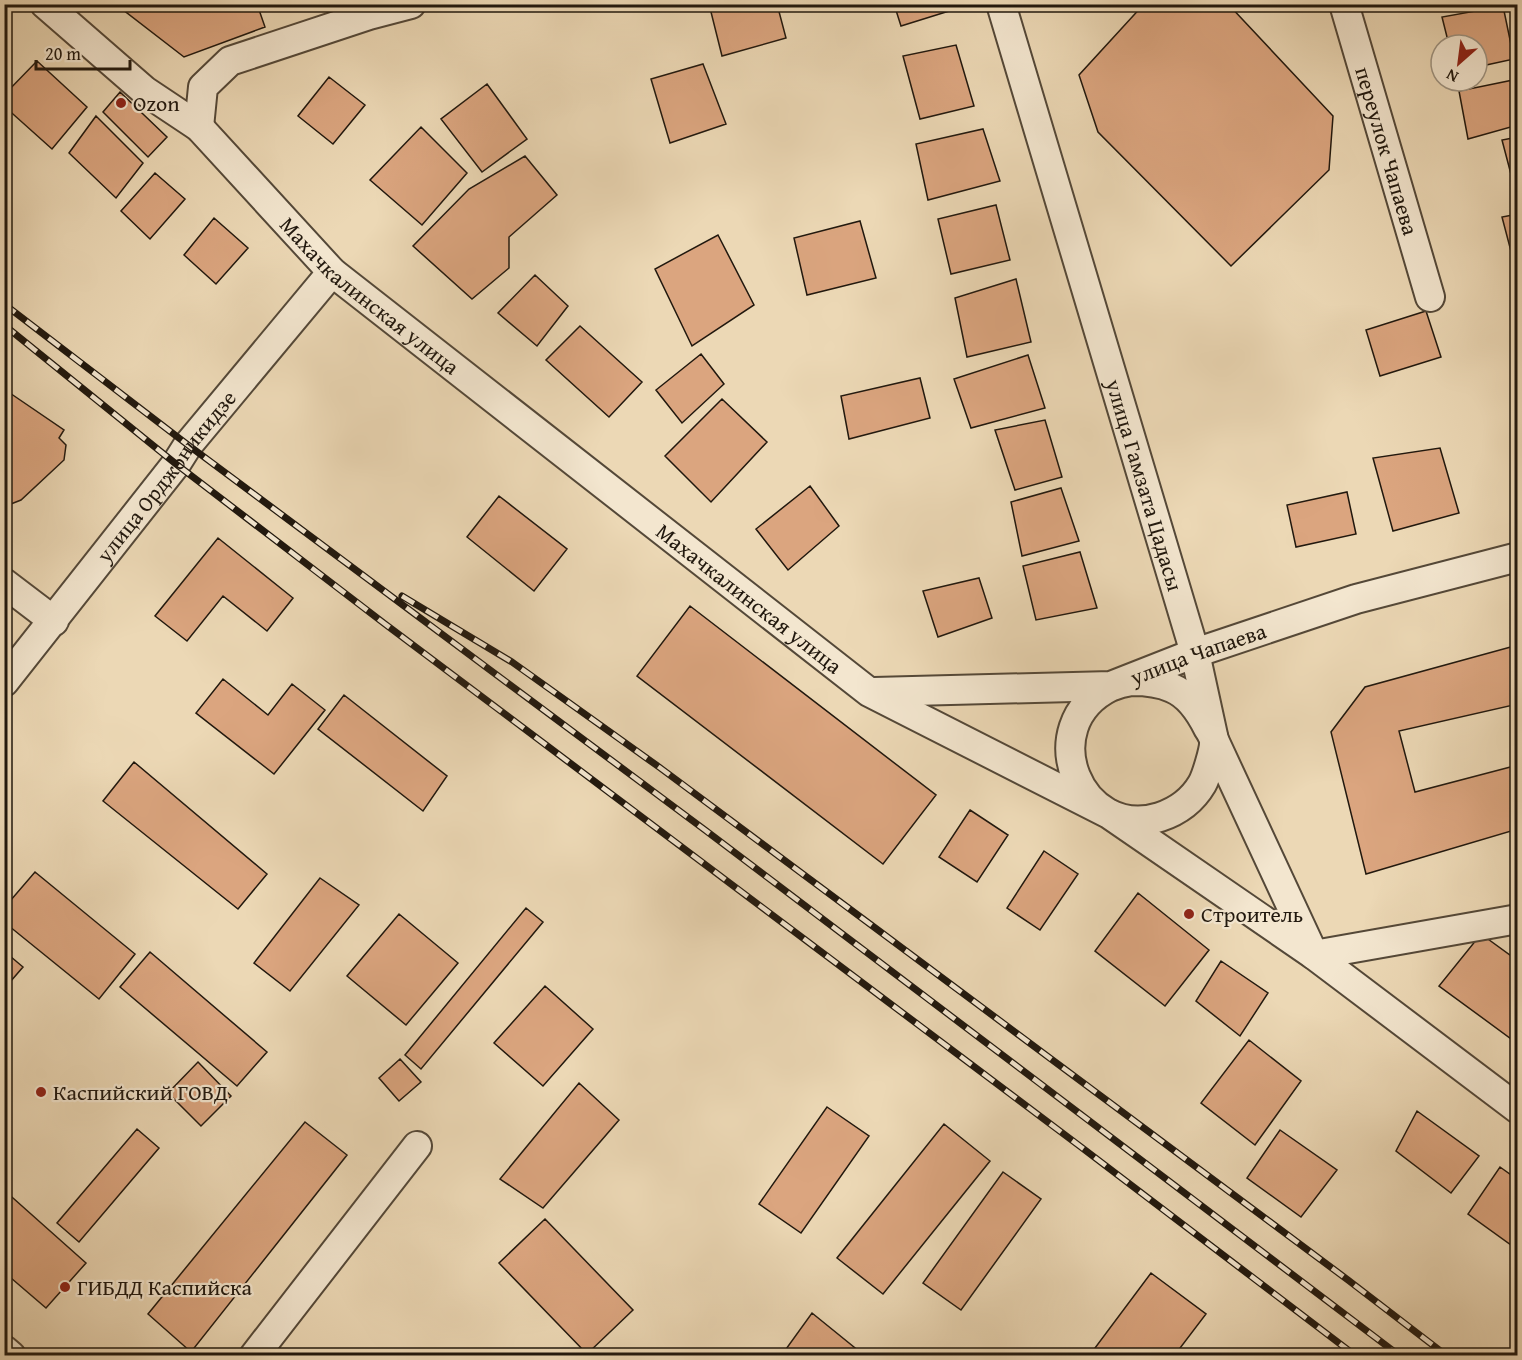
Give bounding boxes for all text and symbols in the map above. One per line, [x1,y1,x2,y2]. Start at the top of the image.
scale bar [36,33,130,71]
north arrow [1429,33,1489,93]
text: 20 m [45,40,81,67]
street label: переулок Чапаева [1347,63,1427,239]
text: N [1441,63,1462,89]
place label: Ozon [133,87,180,119]
marker: Ozon [114,96,128,110]
street label: Махачкалинская улица [273,209,467,382]
street label: улица Гамзата Цадасы [1098,374,1192,595]
street label: улица Орджоникидзе [88,383,243,570]
street label: Махачкалинская улица [649,515,850,682]
street label: улица Чапаева [1124,614,1271,693]
place label: Строитель [1201,898,1303,930]
marker: Строитель [1182,907,1196,921]
place label: Каспийский ГОВД [53,1076,228,1108]
marker: Каспийский ГОВД [34,1085,48,1099]
place label: ГИБДД Каспийска [77,1271,253,1303]
marker: ГИБДД Каспийска [58,1280,72,1294]

